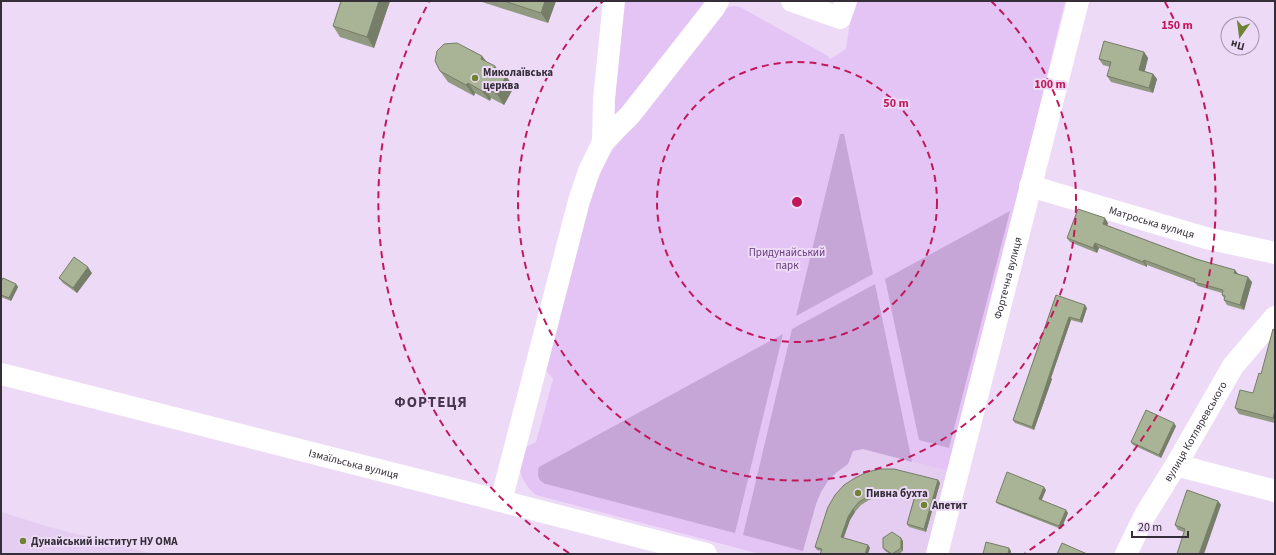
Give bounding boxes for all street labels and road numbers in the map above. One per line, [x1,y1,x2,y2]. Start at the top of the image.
street label: Матроська вулиця [1107,202,1196,242]
street label: Фортечна вулиця [990,235,1025,321]
street label: вулиця Котляревського [1160,378,1230,484]
street label: Ізмаїльська вулиця [307,445,400,482]

